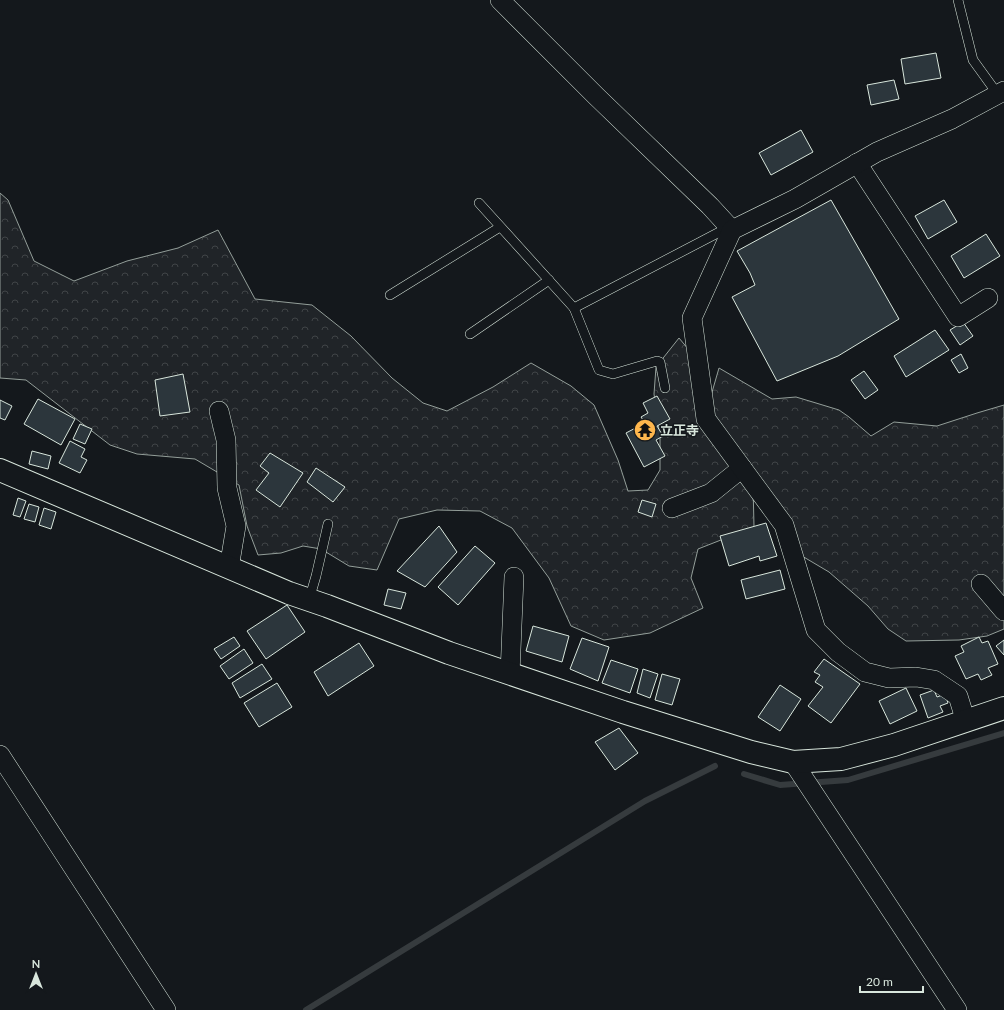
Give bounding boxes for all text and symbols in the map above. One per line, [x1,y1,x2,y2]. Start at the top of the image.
temple icon: 立正寺 [632,417,658,443]
place label: 立正寺 [660,422,699,438]
north arrow [16,954,56,994]
text: N [32,957,40,970]
scale bar [860,968,923,994]
text: 20 m [866,974,893,989]

